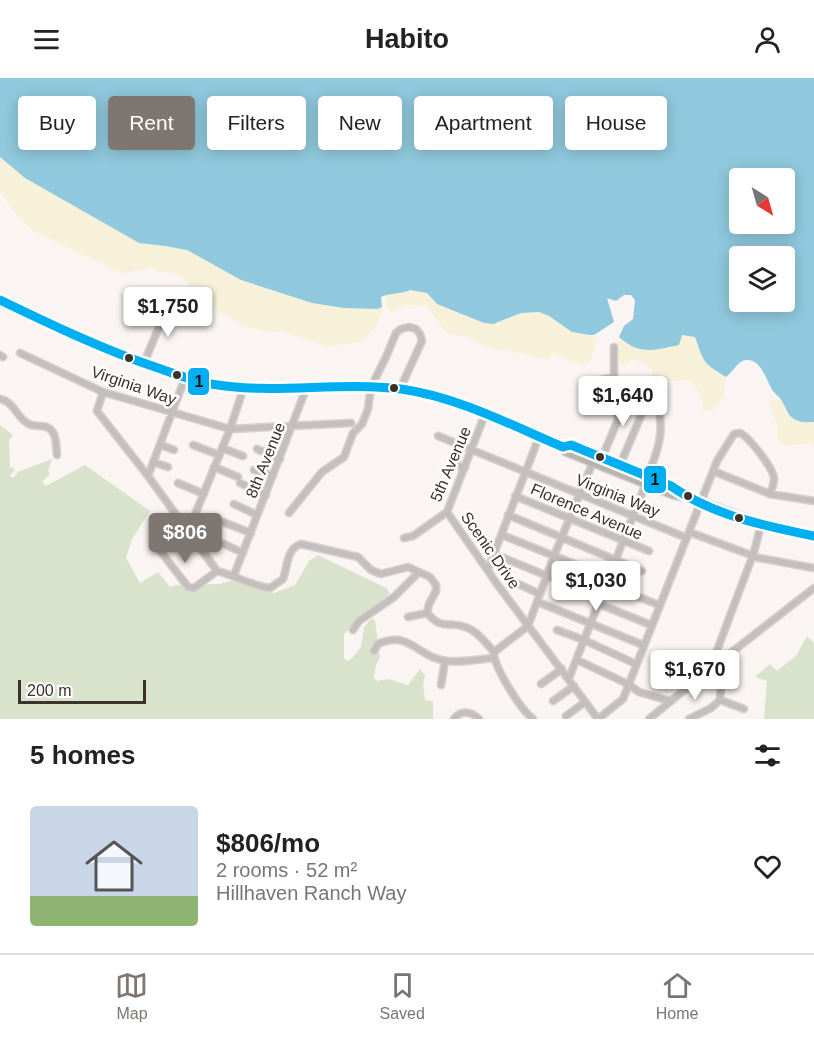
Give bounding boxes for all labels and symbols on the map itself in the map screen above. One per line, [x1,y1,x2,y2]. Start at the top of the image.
north arrow [729,168,795,234]
pin: $1,750 [119,287,217,338]
unlabelled marker [123,352,135,364]
street label: Virginia Way [89,363,179,408]
line badge: 1 [187,367,210,396]
unlabelled marker [171,369,183,381]
text: 1 [195,373,204,390]
pin: $1,640 [574,376,672,427]
unlabelled marker [388,382,400,394]
street label: 8th Avenue [243,420,288,500]
street label: 5th Avenue [427,424,474,504]
unlabelled marker [594,451,606,463]
line badge: 1 [643,465,667,494]
street label: Virginia Way [573,471,662,520]
text: 1 [651,471,660,488]
street label: Florence Avenue [528,480,645,543]
unlabelled marker [682,490,694,502]
street label: Scenic Drive [458,509,523,592]
unlabelled marker [733,512,745,524]
pin: $806 [149,513,221,564]
pin: $1,030 [547,561,645,612]
pin: $1,670 [646,650,744,701]
scale bar [18,677,146,704]

